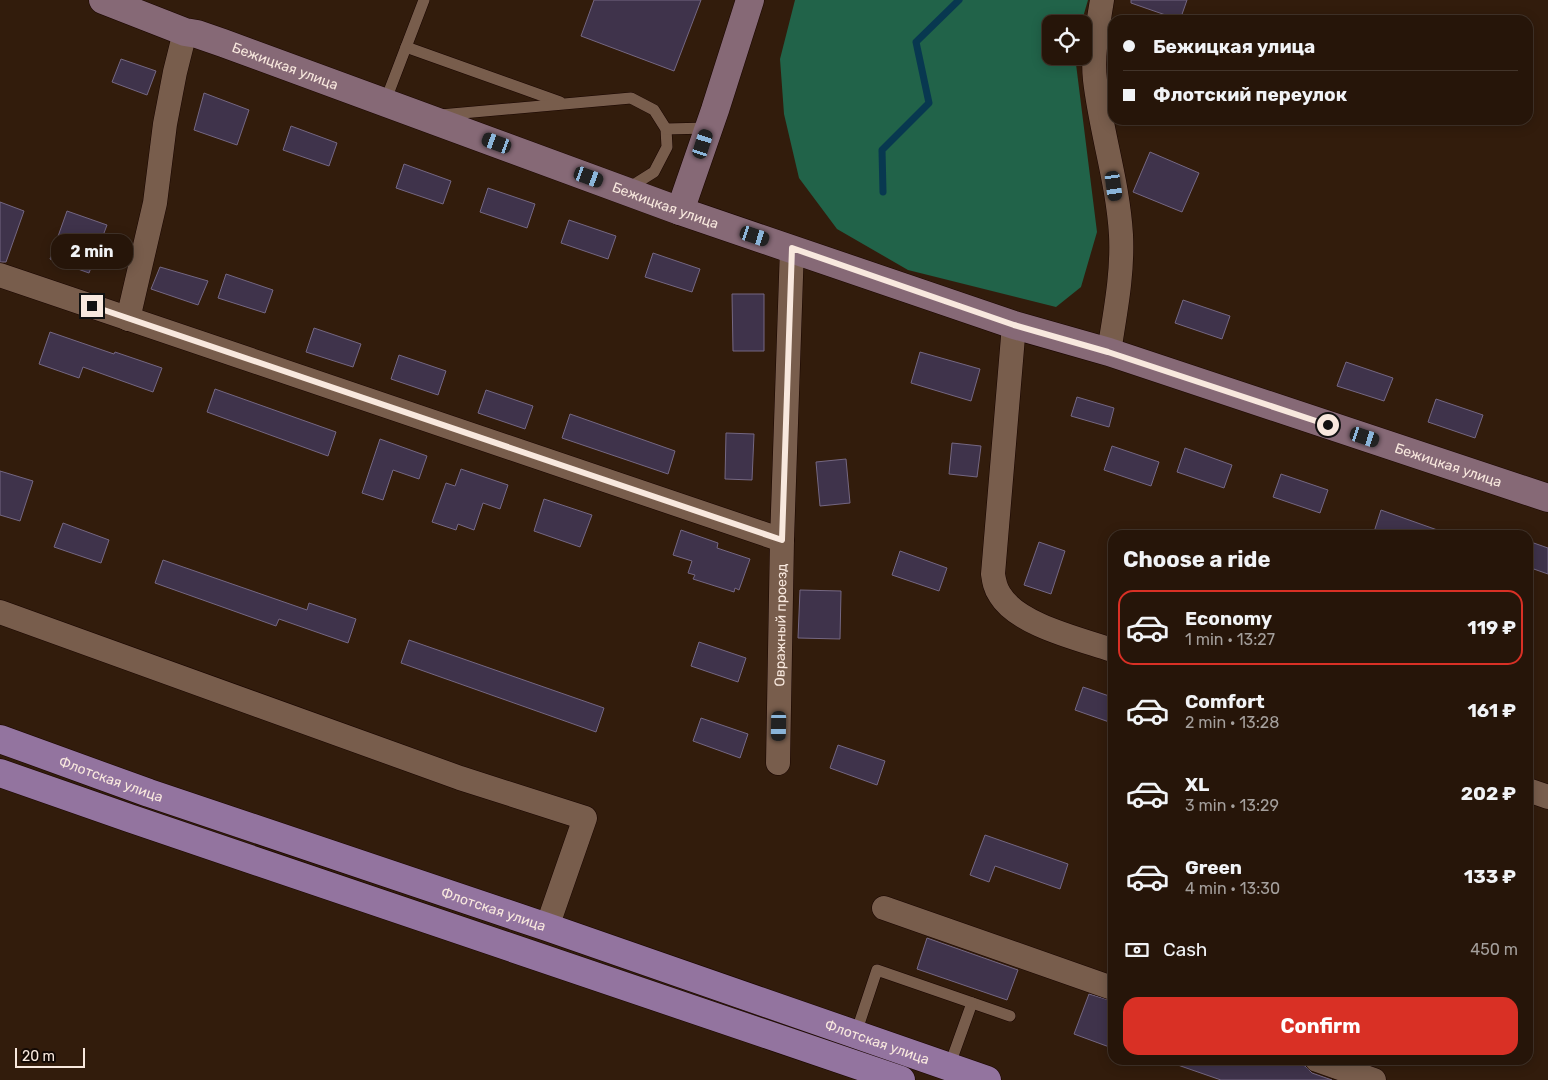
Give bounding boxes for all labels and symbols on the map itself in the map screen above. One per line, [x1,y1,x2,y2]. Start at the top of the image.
street label: Бежицкая улица [230,39,341,93]
car [691,127,714,161]
car [480,131,513,155]
car [572,165,605,189]
car [1104,170,1123,202]
street label: Бежицкая улица [610,178,721,232]
car [738,224,771,248]
callout: 2 min [51,234,133,268]
route end [81,295,103,317]
route start [1317,414,1339,436]
car [1348,425,1381,449]
street label: Бежицкая улица [1393,439,1504,491]
street label: Овражный проезд [771,563,790,687]
car [771,711,786,741]
street label: Флотская улица [56,753,165,806]
street label: Флотская улица [439,883,548,935]
street label: Флотская улица [823,1016,932,1068]
scale bar [15,1045,85,1068]

